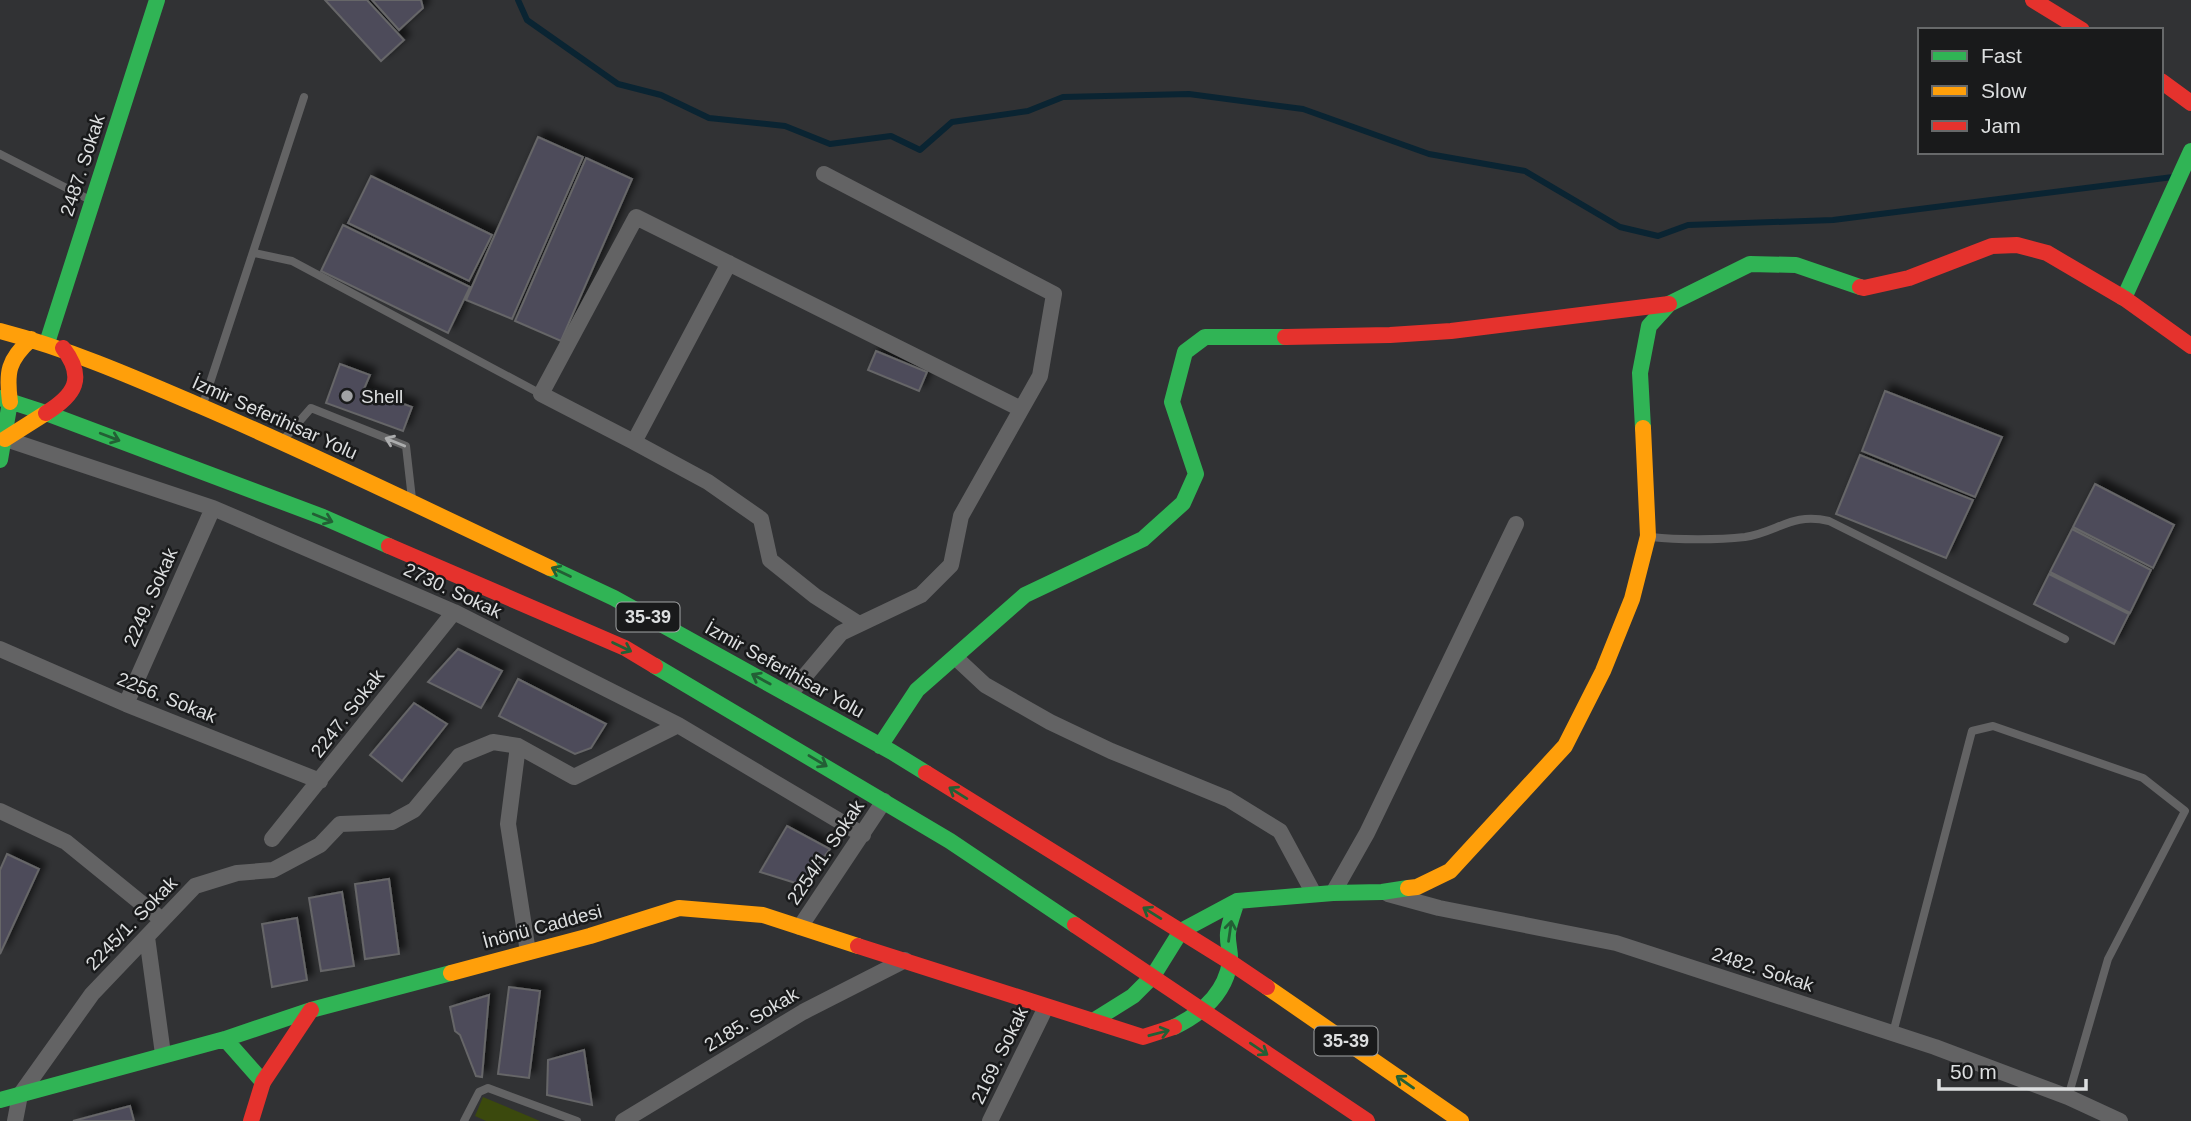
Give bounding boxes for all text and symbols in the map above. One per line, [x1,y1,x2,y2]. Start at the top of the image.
legend [1918,28,2163,154]
text: Fast [1981,44,2022,67]
text: Slow [1981,79,2027,102]
street label: 2487. Sokak [56,111,109,219]
text: Jam [1981,114,2021,137]
street label: İzmir Seferihisar Yolu [189,372,361,463]
place label: Shell [361,386,403,407]
marker: Shell [339,388,355,404]
one-way arrow [99,432,120,444]
one-way arrow [384,434,406,447]
one-way arrow [311,512,333,525]
street label: 2249. Sokak [119,544,182,650]
street label: 2730. Sokak [400,559,506,622]
one-way arrow [550,565,571,578]
road number: 35-39 [616,602,680,632]
street label: İzmir Seferihisar Yolu [702,617,868,722]
one-way arrow [611,640,632,654]
street label: 2247. Sokak [307,665,388,761]
street label: 2256. Sokak [114,668,220,727]
one-way arrow [751,672,772,686]
one-way arrow [807,755,827,769]
one-way arrow [949,785,969,799]
street label: 2254/1. Sokak [783,796,868,909]
street label: 2245/1. Sokak [82,872,181,974]
street label: İnönü Caddesi [480,900,604,952]
one-way arrow [1142,905,1162,919]
one-way arrow [1224,920,1237,943]
street label: 2482. Sokak [1709,943,1817,996]
street label: 2185. Sokak [701,983,802,1056]
street label: 2169. Sokak [967,1003,1032,1107]
one-way arrow [1147,1025,1169,1038]
road number: 35-39 [1314,1026,1378,1056]
one-way arrow [1248,1042,1268,1056]
scale bar [1939,1048,2086,1092]
text: 50 m [1950,1060,1997,1083]
one-way arrow [1396,1075,1415,1089]

